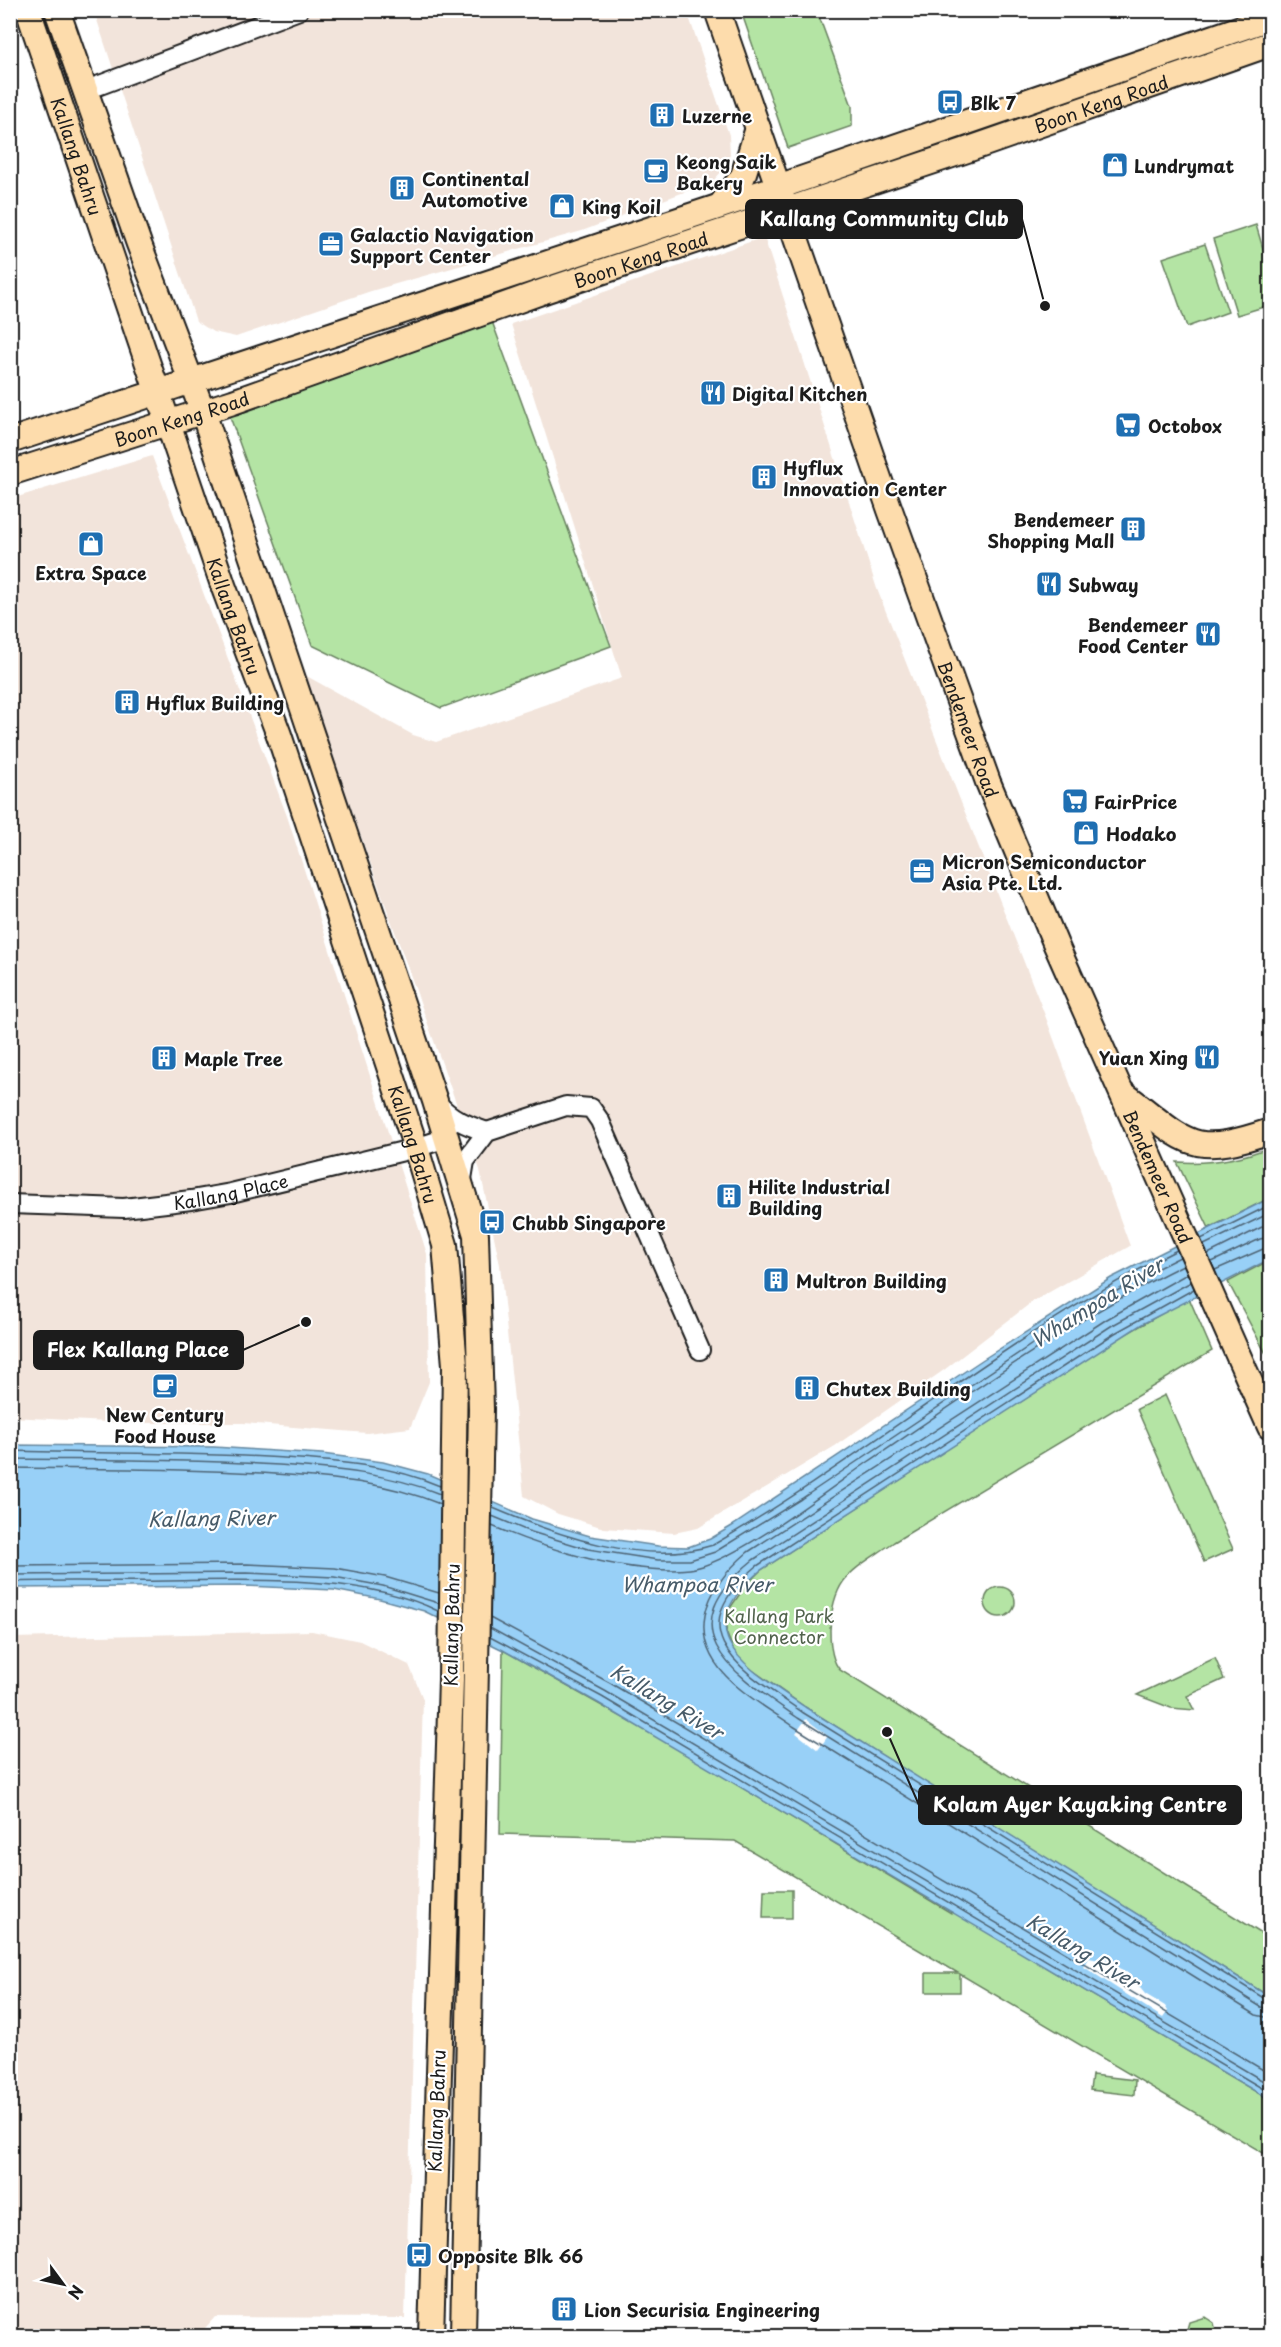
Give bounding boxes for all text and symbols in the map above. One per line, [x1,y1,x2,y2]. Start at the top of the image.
street label: Boon Keng Road [1030,67,1172,139]
bus stop icon: Blk 7 [935,87,965,117]
place label: Blk 7 [970,89,1017,116]
street label: Kallang Bahru [45,93,110,219]
building icon: Luzerne [647,100,677,130]
place label: Luzerne [682,102,752,129]
place label: Keong Saik Bakery [676,148,776,196]
shop icon: Lundrymat [1100,150,1130,180]
place label: Lundrymat [1134,152,1234,179]
cafe icon: Keong Saik Bakery [641,156,671,186]
place label: Continental Automotive [422,165,529,213]
building icon: Continental Automotive [387,173,417,203]
shop icon: King Koil [547,191,577,221]
place label: King Koil [582,193,661,220]
callout: Kallang Community Club [746,200,1022,238]
text: Kallang Community Club [759,203,1009,233]
place label: Galactio Navigation Support Center [350,221,534,269]
street label: Boon Keng Road [570,224,711,294]
office icon: Galactio Navigation Support Center [316,229,346,259]
restaurant icon: Digital Kitchen [698,378,728,408]
place label: Digital Kitchen [732,380,868,407]
street label: Boon Keng Road [110,384,253,453]
supermarket icon: Octobox [1113,410,1143,440]
place label: Octobox [1148,412,1222,439]
place label: Hyflux Innovation Center [783,454,947,502]
building icon: Hyflux Innovation Center [749,462,779,492]
place label: Bendemeer Shopping Mall [987,506,1115,554]
building icon: Bendemeer Shopping Mall [1118,514,1148,544]
shop icon: Extra Space [76,529,106,559]
street label: Kallang Bahru [201,553,269,678]
place label: Extra Space [35,559,147,586]
restaurant icon: Subway [1034,569,1064,599]
place label: Subway [1068,571,1138,598]
place label: Bendemeer Food Center [1078,611,1189,659]
restaurant icon: Bendemeer Food Center [1193,619,1223,649]
street label: Bendemeer Road [932,657,1006,802]
building icon: Hyflux Building [112,687,142,717]
place label: Hyflux Building [146,689,284,716]
supermarket icon: FairPrice [1060,786,1090,816]
place label: FairPrice [1094,788,1178,815]
shop icon: Hodako [1071,818,1101,848]
place label: Hodako [1106,820,1177,847]
place label: Micron Semiconductor Asia Pte. Ltd. [941,848,1147,896]
office icon: Micron Semiconductor Asia Pte. Ltd. [907,856,937,886]
restaurant icon: Yuan Xing [1192,1042,1222,1072]
building icon: Maple Tree [149,1043,179,1073]
place label: Yuan Xing [1099,1044,1188,1071]
place label: Maple Tree [184,1045,283,1072]
street label: Kallang Bahru [382,1081,445,1207]
street label: Bendemeer Road [1117,1105,1200,1248]
street label: Kallang Place [172,1166,291,1216]
place label: Hilite Industrial Building [748,1173,890,1221]
building icon: Hilite Industrial Building [714,1181,744,1211]
bus stop icon: Chubb Singapore [477,1207,507,1237]
place label: Chubb Singapore [512,1209,666,1236]
water label: Whampoa River [1025,1248,1171,1355]
building icon: Multron Building [761,1265,791,1295]
place label: Multron Building [796,1267,947,1294]
callout: Flex Kallang Place [34,1331,243,1369]
text: Flex Kallang Place [47,1334,229,1364]
cafe icon: New Century Food House [150,1371,180,1401]
building icon: Chutex Building [792,1373,822,1403]
place label: Chutex Building [826,1375,971,1402]
place label: New Century Food House [106,1401,224,1449]
water label: Kallang River [147,1502,278,1534]
street label: Kallang Bahru [436,1563,466,1687]
water label: Whampoa River [622,1569,775,1599]
park label: Kallang Park Connector [724,1602,834,1650]
water label: Kallang River [605,1655,732,1748]
callout: Kolam Ayer Kayaking Centre [919,1786,1241,1824]
text: Kolam Ayer Kayaking Centre [933,1789,1227,1819]
water label: Kallang River [1021,1905,1148,1998]
street label: Kallang Bahru [420,2049,452,2173]
bus stop icon: Opposite Blk 66 [404,2240,434,2270]
place label: Opposite Blk 66 [438,2242,583,2269]
north arrow [33,2254,93,2314]
text: N [63,2281,90,2305]
building icon: Lion Securisia Engineering [549,2294,579,2324]
place label: Lion Securisia Engineering [584,2296,820,2323]

